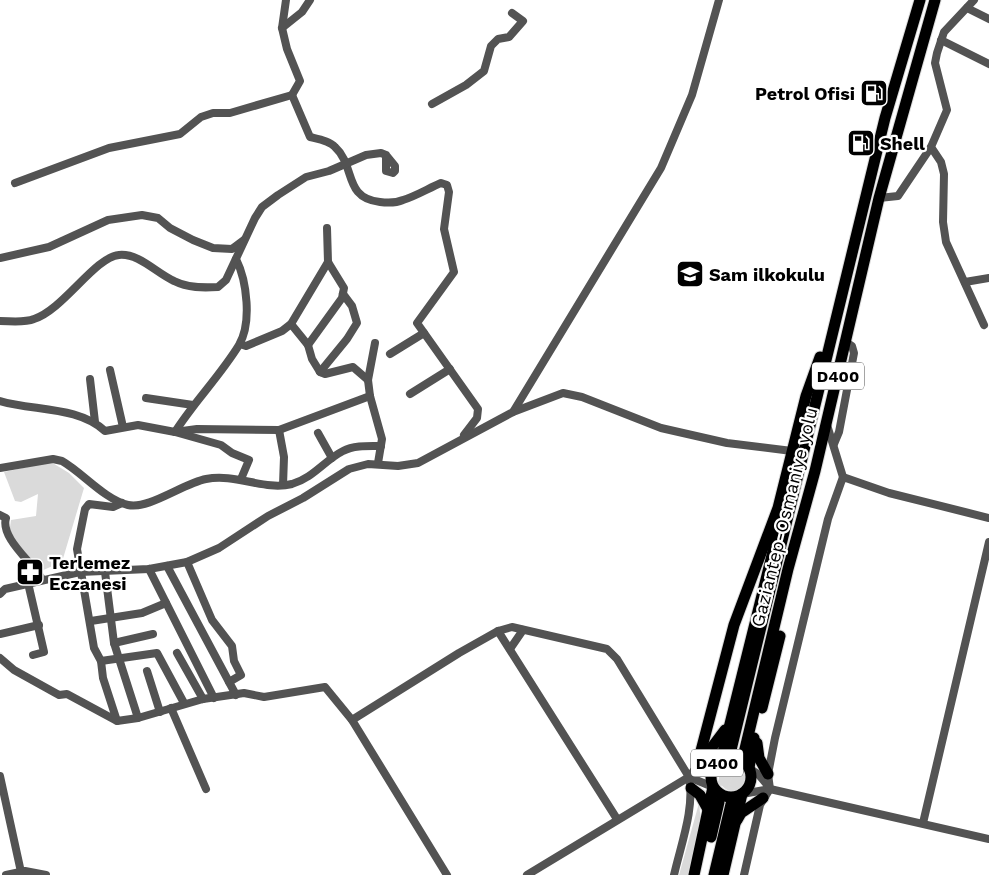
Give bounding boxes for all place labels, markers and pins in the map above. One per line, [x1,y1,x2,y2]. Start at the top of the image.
fuel station icon: Petrol Ofisi [859,78,889,108]
place label: Petrol Ofisi [755,83,855,104]
fuel station icon: Shell [846,128,876,158]
place label: Shell [880,133,925,154]
school or university icon: Sam ilkokulu [675,259,705,289]
place label: Sam ilkokulu [709,264,825,285]
place label: Terlemez Eczanesi [49,552,130,594]
pharmacy icon: Terlemez Eczanesi [15,557,45,587]

